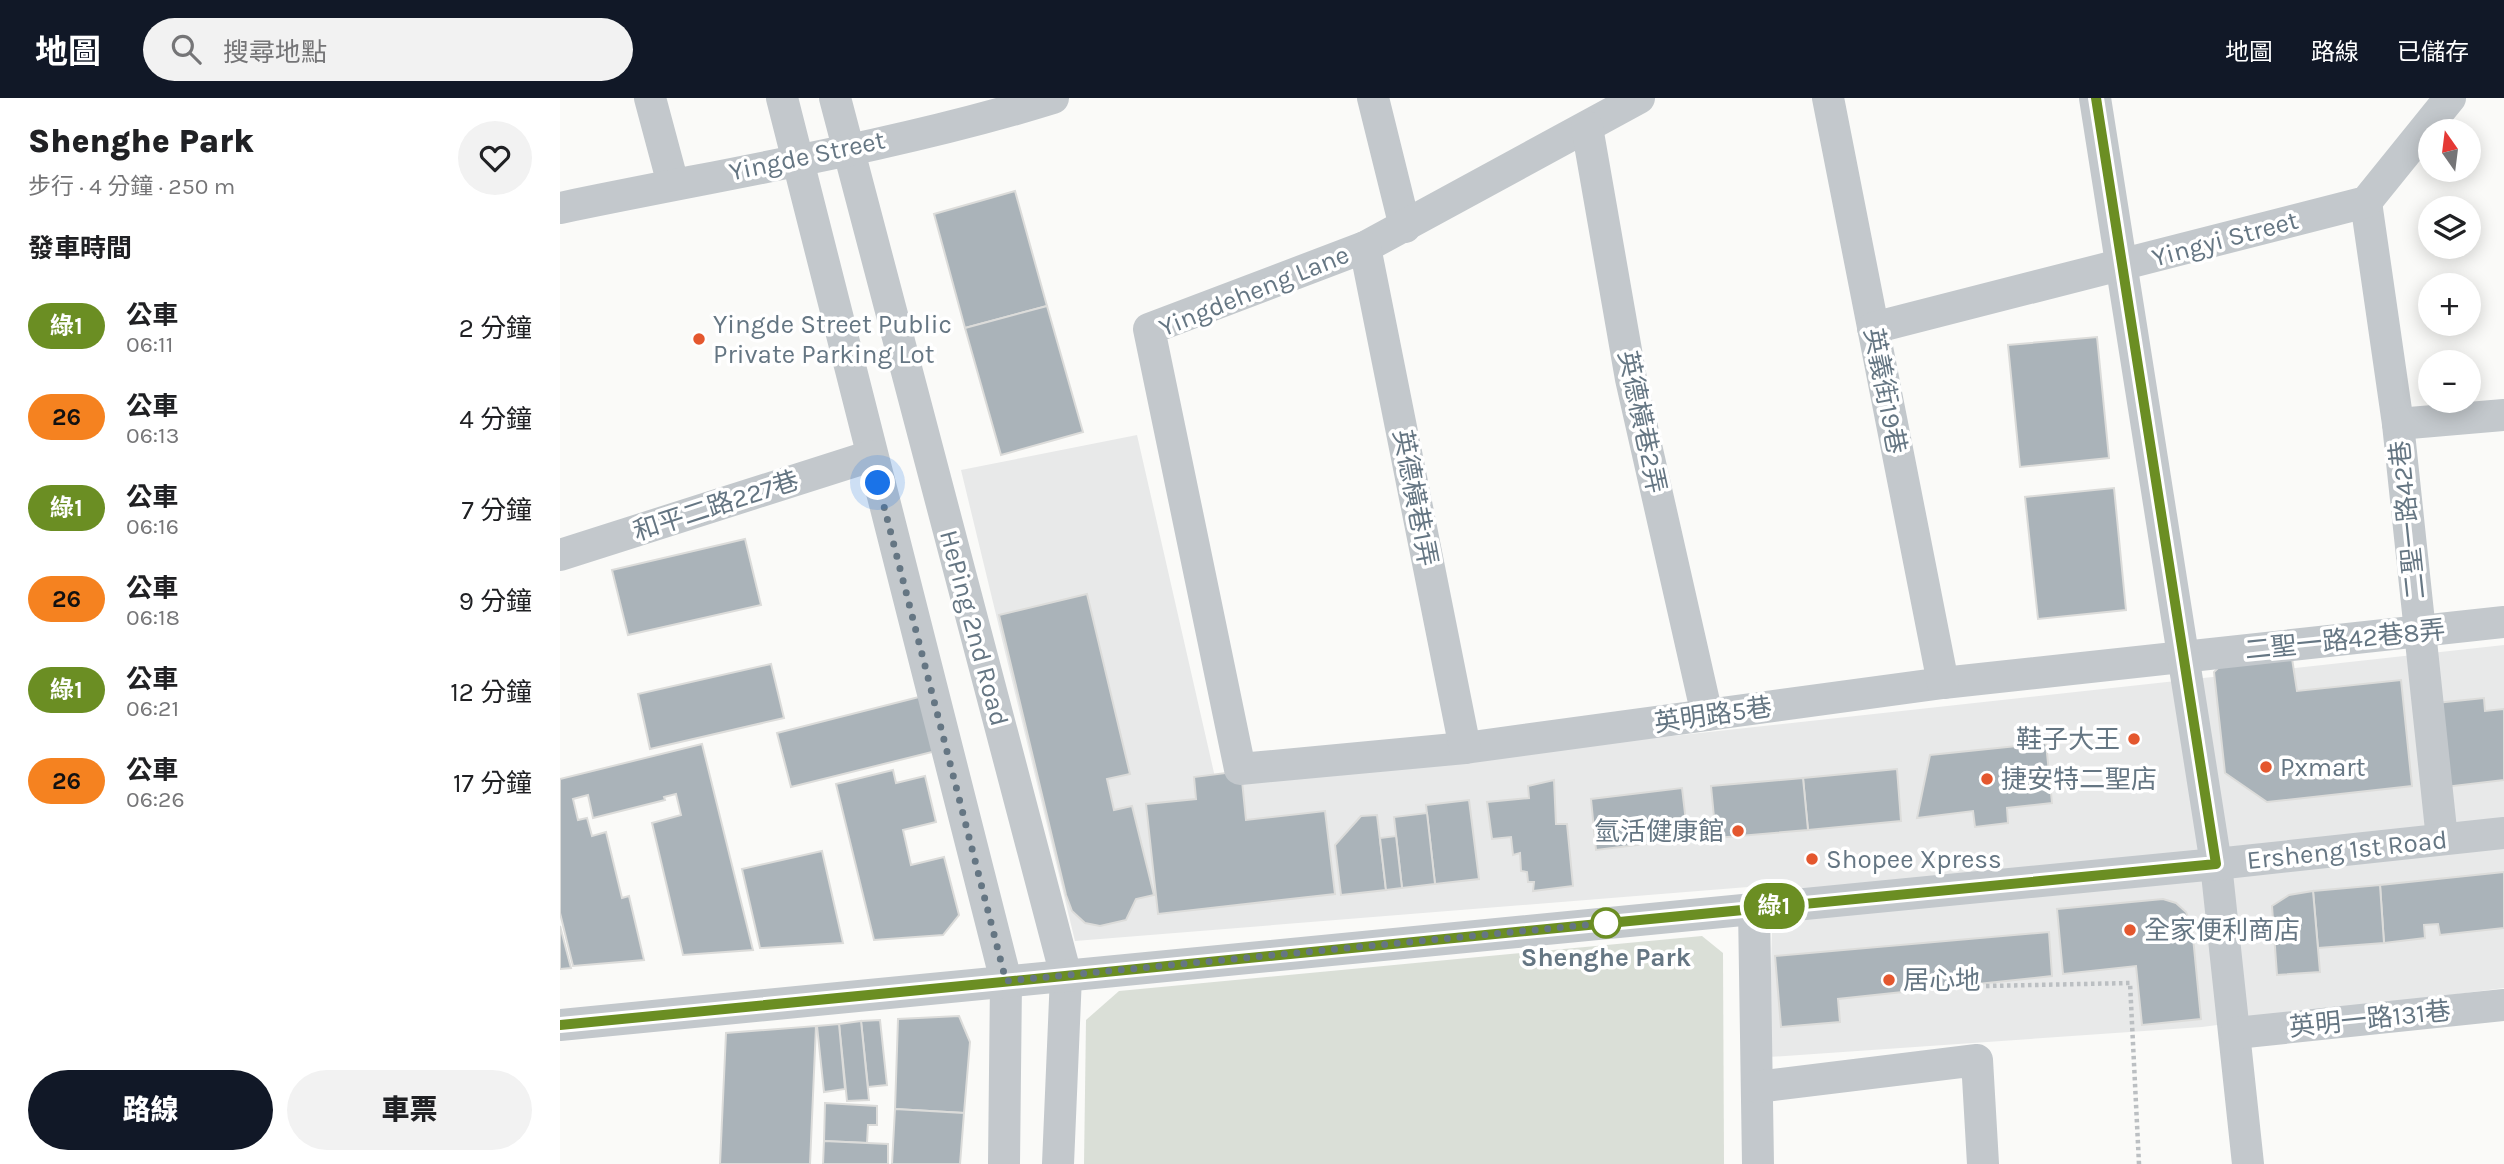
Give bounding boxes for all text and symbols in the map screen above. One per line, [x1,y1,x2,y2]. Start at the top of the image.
search box [143,18,633,81]
icon: search [167,30,205,68]
text: 地圖 [35,33,101,71]
text: 搜尋地點 [223,37,327,68]
text: 地圖 [2225,38,2273,66]
text: 路線 [2311,38,2359,66]
text: 已儲存 [2397,38,2469,66]
north arrow [2418,119,2482,182]
map controls [2418,119,2481,413]
button: heart [458,121,532,195]
text: Shenghe Park [28,122,254,160]
street label: Yingde Street [726,124,888,188]
text: 步行 · 4 分鐘 · 250 m [28,173,235,200]
button: layers [2418,196,2481,259]
street label: Yingyi Street [2148,205,2302,273]
text: 發車時間 [28,233,132,264]
street label: Yingdeheng Lane [1154,239,1354,343]
button: + [2418,273,2481,336]
text: 公車 [126,300,178,331]
place label: Yingde Street Public Private Parking Lot [713,309,952,370]
text: 綠1 [50,312,83,340]
text: 2 分鐘 [459,313,532,344]
street label: 英義街19巷 [1858,325,1912,457]
text: 06:11 [126,331,173,358]
marker: Yingde Street Public Private Parking Lot [691,331,707,347]
street label: 英德橫巷2弄 [1612,348,1672,496]
button: − [2418,350,2481,413]
text: 公車 [126,391,178,422]
text: 26 [52,403,81,431]
text: 4 分鐘 [459,404,532,435]
text: 06:13 [126,422,179,449]
street label: 英德橫巷1弄 [1387,427,1443,569]
street label: 二聖一路42巷 [2384,439,2432,601]
street label: 和平二路227巷 [629,465,803,547]
your location [860,465,895,500]
text: 公車 [126,482,178,513]
text: 綠1 [50,494,83,522]
text: 7 分鐘 [462,495,532,526]
text: 06:16 [126,513,179,540]
street label: HePing 2nd Road [933,527,1015,729]
text: 公車 [126,573,178,604]
text: 26 [52,585,81,613]
text: 9 分鐘 [459,586,532,617]
text: 06:18 [126,604,180,631]
street label: 二聖一路42巷8弄 [2243,614,2447,666]
text: 公車 [126,664,178,695]
text: 綠1 [50,676,83,704]
text: 12 分鐘 [450,677,532,708]
street label: 英明路5巷 [1652,691,1774,739]
text: 06:21 [126,695,179,722]
place label: 鞋子大王 [2016,724,2120,755]
marker: 鞋子大王 [2126,731,2142,747]
place label: Pxmart [2280,752,2366,783]
text: 公車 [126,755,178,786]
marker: Pxmart [2258,759,2274,775]
place label: 捷安特二聖店 [2001,764,2157,795]
text: 26 [52,767,81,795]
text: 17 分鐘 [453,768,532,799]
marker: 捷安特二聖店 [1979,771,1995,787]
text: 06:26 [126,786,185,813]
place label: 氫活健康館 [1594,816,1724,847]
marker: 氫活健康館 [1730,823,1746,839]
street label: Ersheng 1st Road [2245,824,2449,876]
place label: Shopee Xpress [1826,844,2002,875]
marker: Shopee Xpress [1804,851,1820,867]
line badge: 綠1 [1742,883,1806,929]
text: 綠1 [1758,892,1790,920]
marker: Shenghe Park [1591,908,1621,938]
place label: 全家便利商店 [2144,915,2300,946]
marker: 全家便利商店 [2122,922,2138,938]
place label: Shenghe Park [1521,942,1691,973]
place label: 居心地 [1903,965,1981,996]
marker: 居心地 [1881,972,1897,988]
street label: 英明一路131巷 [2288,995,2452,1043]
button: 路線 [28,1070,273,1150]
button: 車票 [287,1070,532,1150]

